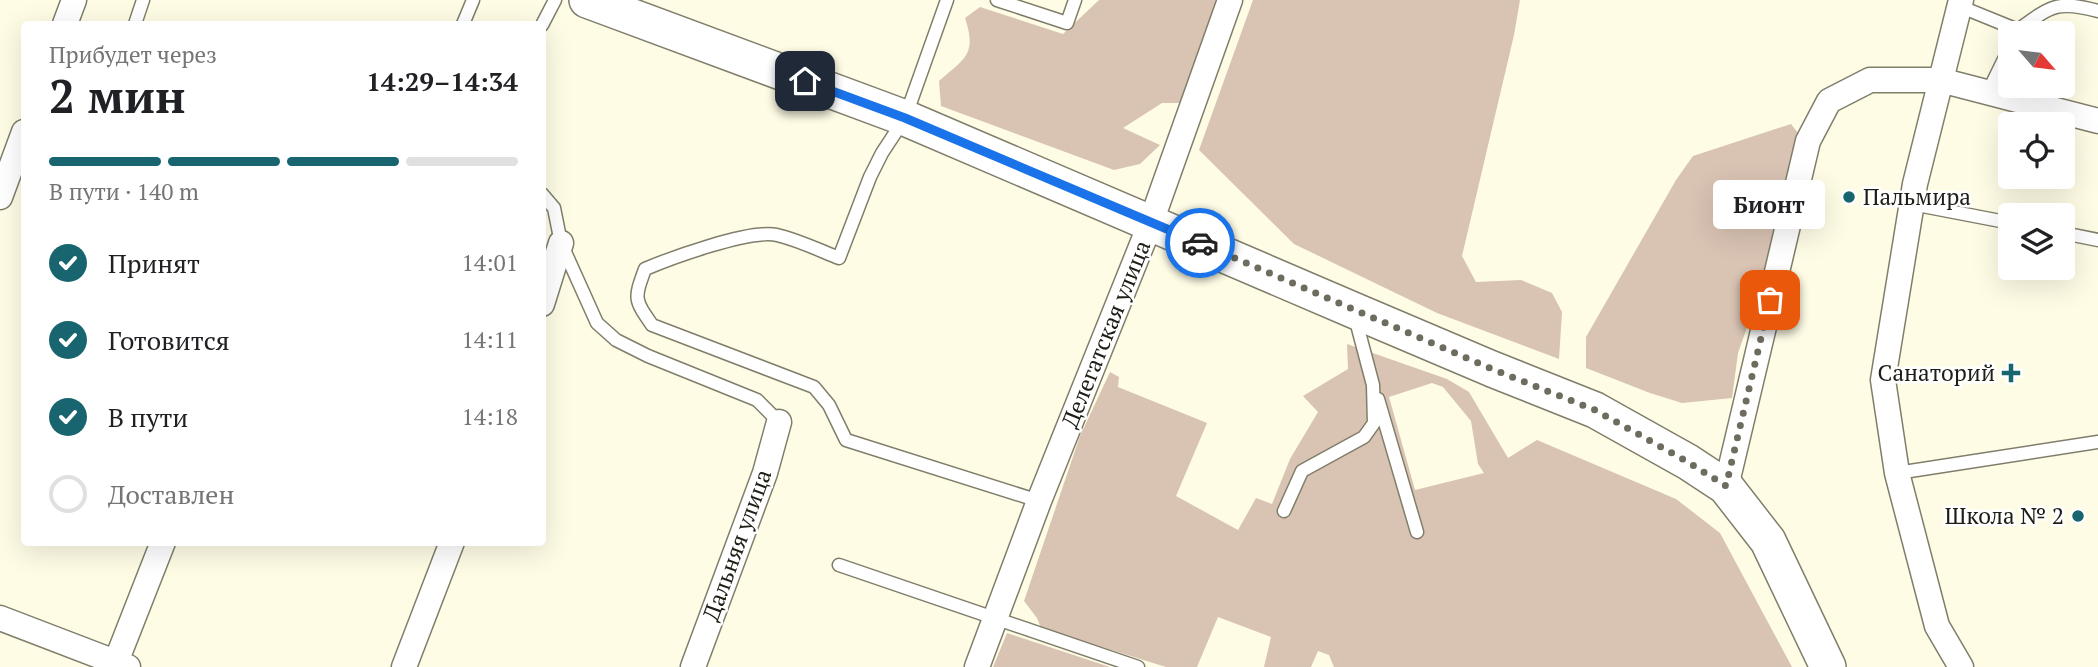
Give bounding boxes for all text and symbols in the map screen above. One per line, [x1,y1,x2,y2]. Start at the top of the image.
north arrow [1998,21,2076,98]
map controls [1998,21,2075,280]
text: Прибудет через [49,39,217,70]
pin [775,51,835,111]
icon: home [786,62,824,100]
text: 14:29–14:34 [366,64,518,98]
text: 2 мин [49,65,186,126]
button: locate [1998,112,2075,189]
text: В пути · 140 m [49,176,199,207]
callout: Бионт [1714,181,1826,230]
place label: Пальмира [1863,181,1971,212]
text: Бионт [1733,189,1805,220]
marker: Пальмира [1841,189,1857,205]
button: layers [1998,203,2075,280]
courier [1165,208,1235,278]
icon: car [1181,224,1219,262]
street label: Делегатская улица [1054,235,1157,432]
icon: check [49,244,87,282]
text: Принят [108,246,200,280]
text: 14:01 [461,247,518,278]
pin [1740,270,1800,330]
icon: bag [1751,281,1789,319]
icon: check [49,321,87,359]
text: Готовится [108,323,230,357]
text: 14:11 [461,324,518,355]
place label: Санаторий [1878,357,1995,388]
marker: Санаторий [2001,363,2021,383]
icon: check [49,398,87,436]
text: В пути [108,400,188,434]
text: 14:18 [461,401,518,432]
street label: Дальняя улица [695,464,778,625]
text: Доставлен [108,477,234,511]
place label: Школа № 2 [1945,500,2064,531]
marker: Школа № 2 [2070,508,2086,524]

